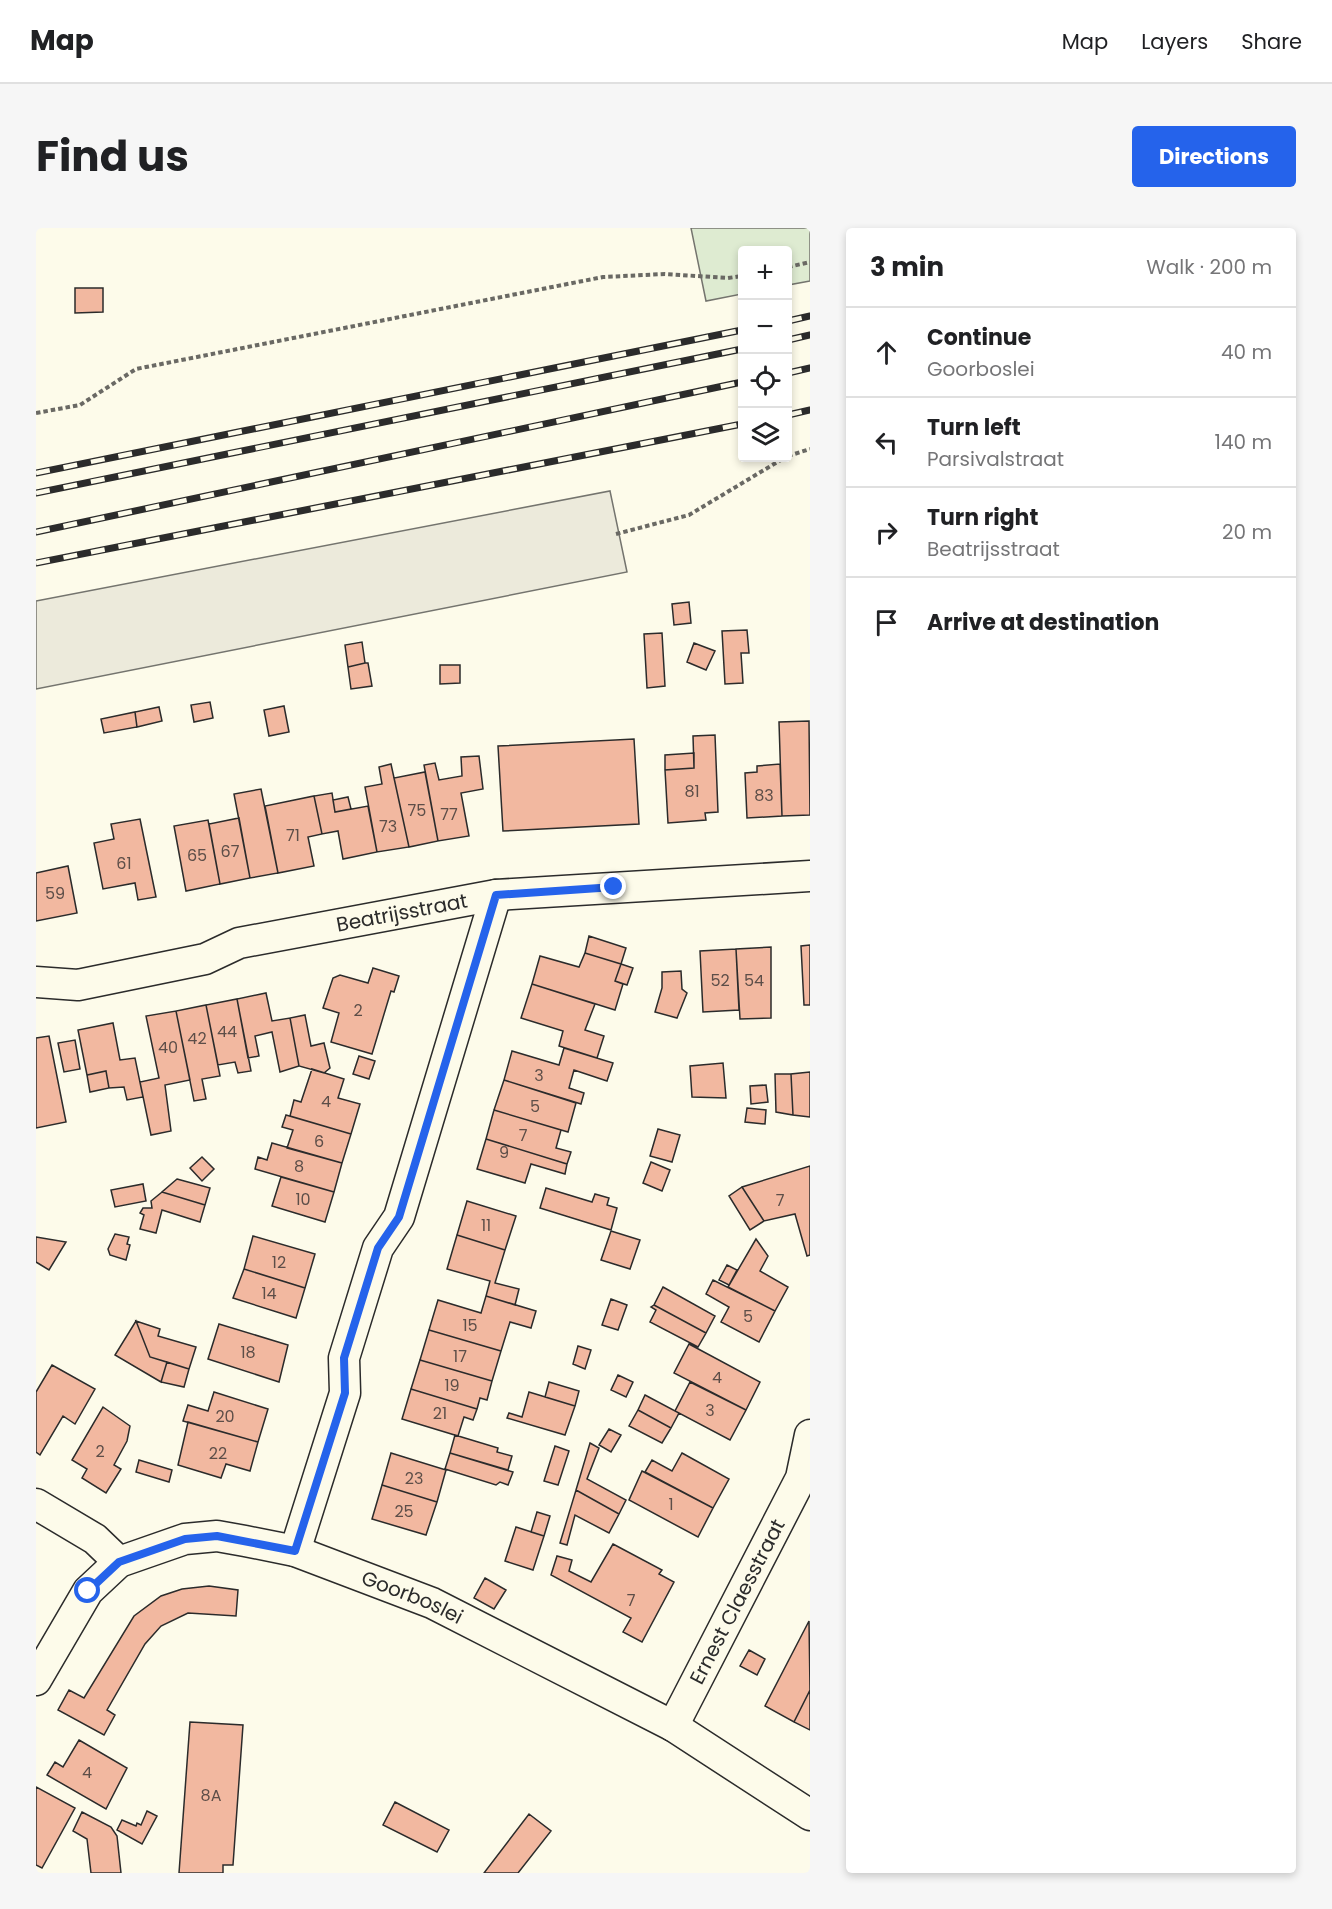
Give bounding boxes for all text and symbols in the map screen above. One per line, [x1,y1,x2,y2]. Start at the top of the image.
text: Map [30,21,94,60]
text: Map [1062,27,1108,56]
text: Layers [1141,27,1208,56]
text: Share [1241,27,1302,56]
button: Directions [1132,126,1296,187]
text: Find us [36,127,189,186]
map controls [738,246,792,462]
button: + [738,246,792,300]
text: 3 min [870,249,944,285]
text: Walk · 200 m [1146,253,1272,281]
button: − [738,300,792,354]
text: Continue [927,322,1031,353]
icon: ahead [870,336,903,369]
text: 40 m [1221,338,1272,366]
button: locate [738,354,792,408]
text: Goorboslei [927,355,1035,383]
button: layers [738,408,792,462]
text: Turn left [927,412,1021,443]
icon: left [870,426,903,459]
text: 140 m [1215,428,1272,456]
text: Parsivalstraat [927,445,1064,473]
text: Turn right [927,502,1038,533]
icon: right [870,516,903,549]
text: 20 m [1222,518,1272,546]
text: Beatrijsstraat [927,535,1060,563]
icon: arrive [870,606,903,639]
text: Arrive at destination [927,607,1159,638]
house number: 81 [684,780,700,803]
house number: 83 [754,784,774,807]
house number: 75 [408,799,426,822]
house number: 77 [440,803,458,826]
house number: 73 [379,815,397,838]
house number: 71 [286,824,300,847]
house number: 67 [221,840,240,863]
house number: 65 [187,844,207,867]
house number: 61 [116,852,132,875]
route end [600,873,626,899]
house number: 59 [45,882,65,905]
street label: Beatrijsstraat [334,887,470,939]
house number: 52 [710,969,730,992]
house number: 54 [744,969,764,992]
house number: 2 [353,999,363,1022]
house number: 44 [217,1020,237,1043]
house number: 42 [187,1027,207,1050]
house number: 40 [158,1036,178,1059]
house number: 3 [534,1064,544,1087]
house number: 4 [321,1090,331,1113]
house number: 5 [530,1095,540,1118]
house number: 7 [519,1124,528,1147]
house number: 6 [314,1130,324,1153]
house number: 9 [499,1141,509,1164]
house number: 8 [294,1155,304,1178]
house number: 10 [295,1188,311,1211]
house number: 7 [776,1189,785,1212]
house number: 11 [481,1214,491,1237]
house number: 12 [272,1251,286,1274]
house number: 14 [261,1282,277,1305]
house number: 5 [743,1305,753,1328]
house number: 15 [462,1314,478,1337]
house number: 18 [240,1341,256,1364]
house number: 17 [453,1345,467,1368]
house number: 4 [712,1366,722,1389]
house number: 19 [444,1374,460,1397]
house number: 3 [705,1399,715,1422]
house number: 21 [433,1402,447,1425]
house number: 20 [215,1405,235,1428]
house number: 2 [95,1440,105,1463]
house number: 22 [209,1442,227,1465]
house number: 23 [405,1467,423,1490]
house number: 1 [668,1493,674,1516]
house number: 25 [394,1500,414,1523]
street label: Ernest Claesstraat [683,1514,791,1689]
street label: Goorboslei [357,1564,468,1631]
route start [74,1577,100,1603]
house number: 7 [627,1589,636,1612]
house number: 4 [82,1761,92,1784]
house number: 8A [201,1784,222,1807]

